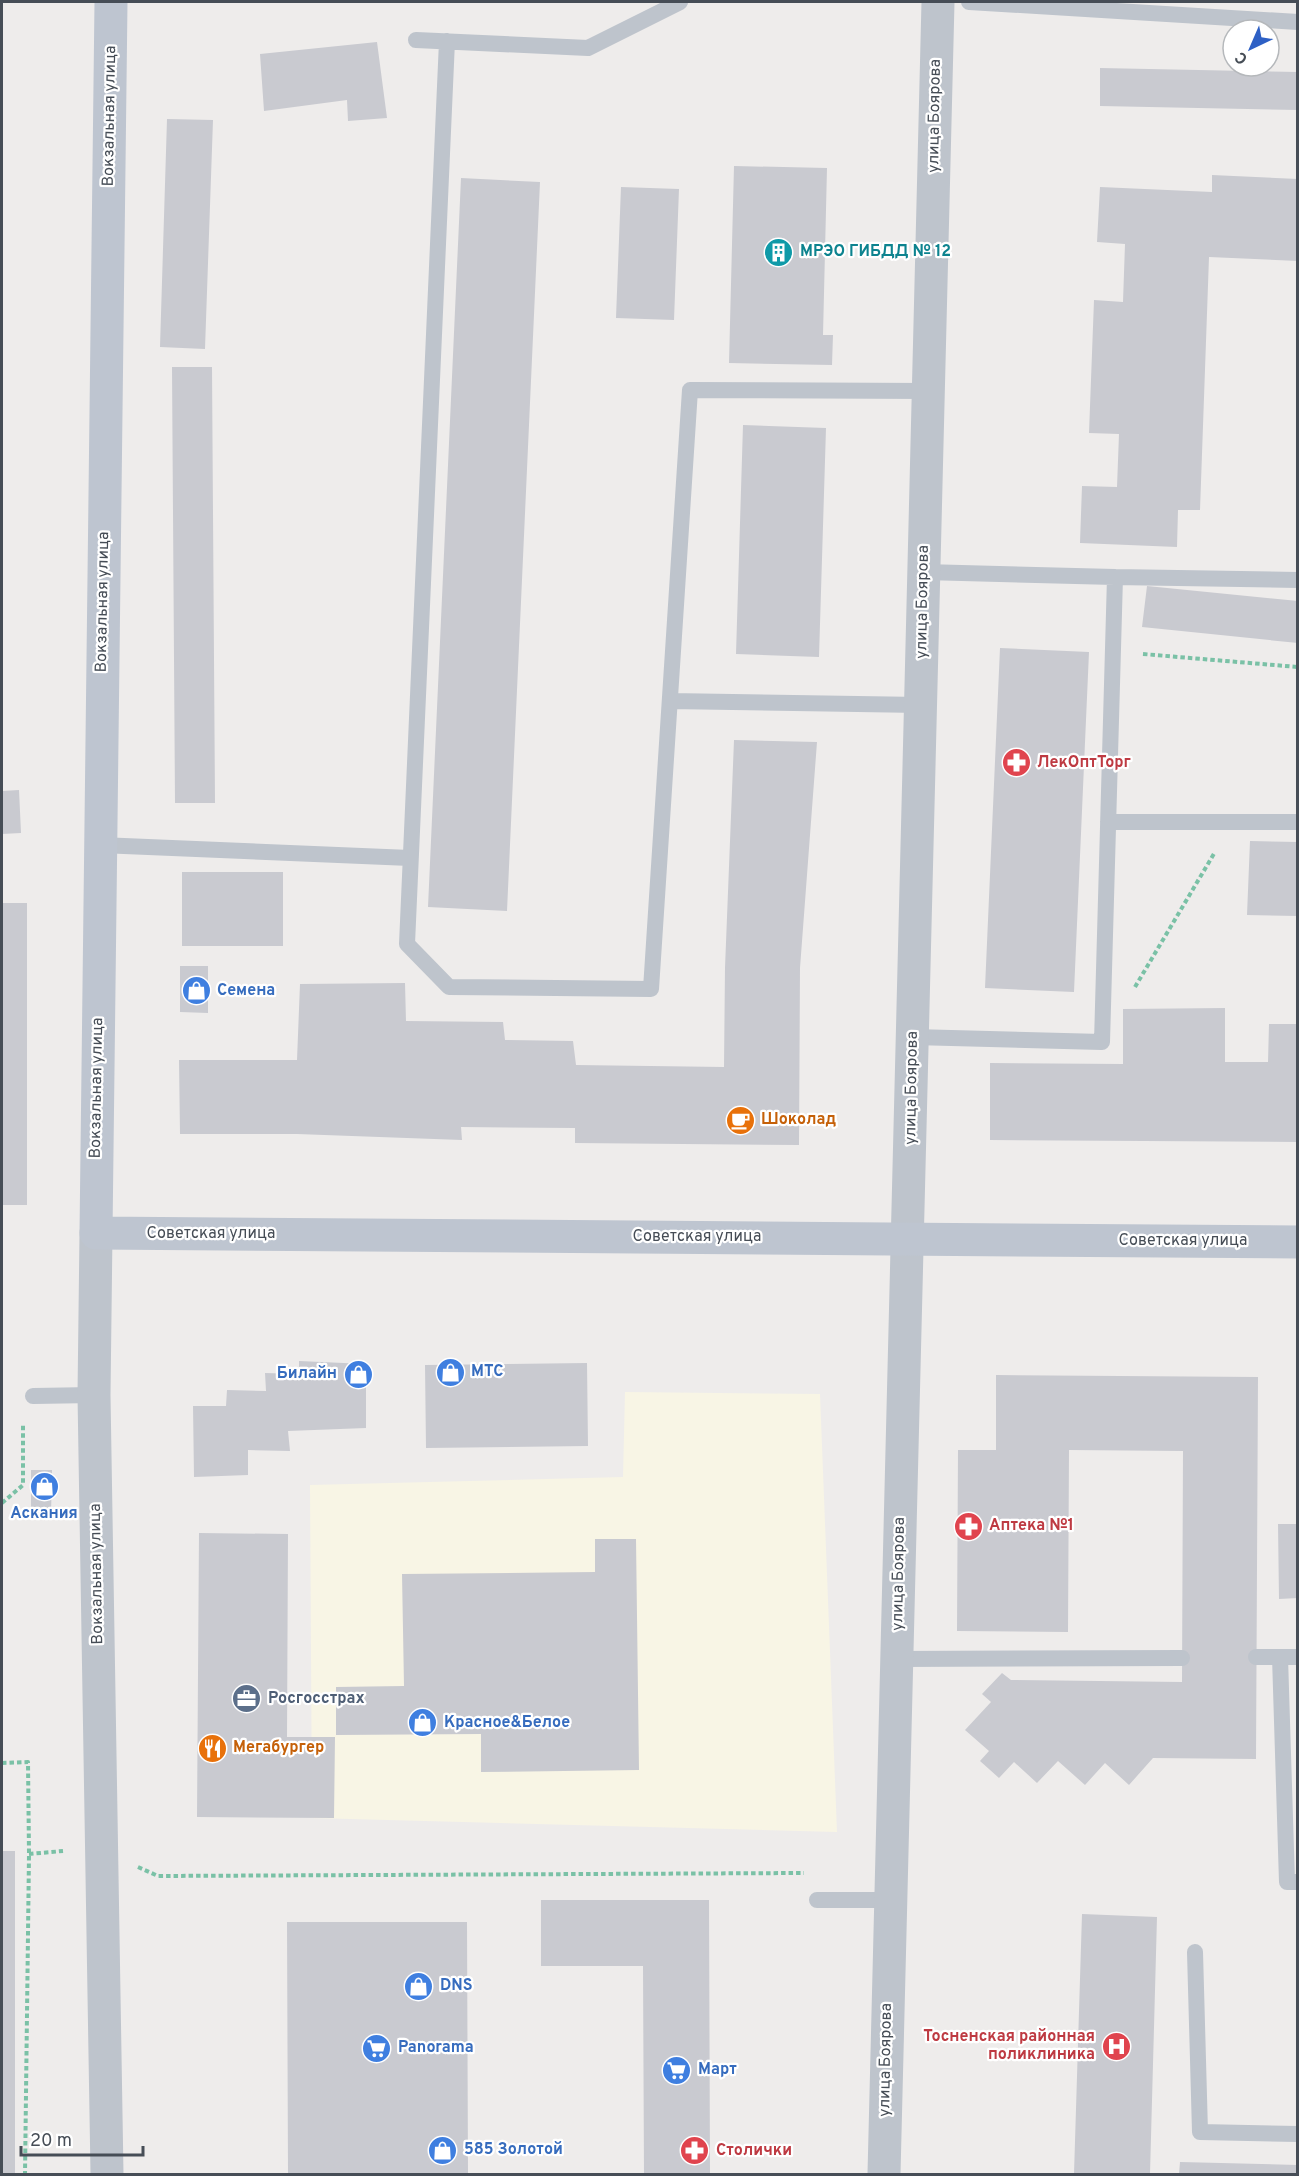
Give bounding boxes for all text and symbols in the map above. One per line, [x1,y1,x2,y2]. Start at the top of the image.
north arrow [1221,18,1281,78]
street label: Вокзальная улица [99,45,121,187]
text: С [1231,47,1253,68]
street label: улица Боярова [924,59,946,173]
building icon: МРЭО ГИБДД № 12 [763,236,795,268]
place label: МРЭО ГИБДД № 12 [800,242,951,262]
street label: Вокзальная улица [92,531,114,673]
street label: улица Боярова [912,545,934,659]
pharmacy icon: ЛекОптТорг [1000,747,1032,779]
place label: ЛекОптТорг [1037,753,1131,773]
shop icon: Семена [180,975,212,1007]
place label: Семена [217,981,275,1001]
street label: Вокзальная улица [86,1017,108,1159]
street label: улица Боярова [901,1031,923,1145]
cafe icon: Шоколад [724,1104,756,1136]
place label: Шоколад [761,1110,836,1130]
street label: Советская улица [147,1224,275,1244]
street label: Советская улица [633,1227,761,1247]
street label: Советская улица [1119,1231,1247,1251]
shop icon: МТС [434,1356,466,1388]
shop icon: Билайн [342,1358,374,1390]
place label: МТС [471,1362,503,1382]
place label: Билайн [277,1364,337,1384]
shop icon: Аскания [28,1470,60,1502]
street label: Вокзальная улица [86,1503,108,1645]
place label: Аскания [10,1504,78,1524]
pharmacy icon: Аптека №1 [952,1510,984,1542]
place label: Аптека №1 [989,1516,1074,1536]
street label: улица Боярова [888,1517,910,1631]
office icon: Росгосстрах [231,1683,263,1715]
place label: Росгосстрах [268,1689,365,1709]
shop icon: Красное&Белое [407,1707,439,1739]
place label: Красное&Белое [444,1713,570,1733]
restaurant icon: Мегабургер [196,1732,228,1764]
place label: Мегабургер [233,1738,324,1758]
shop icon: DNS [403,1970,435,2002]
place label: DNS [440,1976,473,1996]
street label: улица Боярова [875,2003,897,2117]
place label: Тосненская районная поликлиника [923,2027,1095,2065]
hospital icon: Тосненская районная поликлиника [1100,2030,1132,2062]
supermarket icon: Panorama [361,2032,393,2064]
place label: Panorama [398,2038,474,2058]
supermarket icon: Март [661,2054,693,2086]
place label: Март [698,2060,737,2080]
scale bar [21,2119,142,2157]
text: 20 m [30,2130,72,2153]
shop icon: 585 Золотой [427,2134,459,2166]
pharmacy icon: Столички [679,2135,711,2167]
place label: 585 Золотой [464,2140,563,2160]
place label: Столички [716,2141,792,2161]

